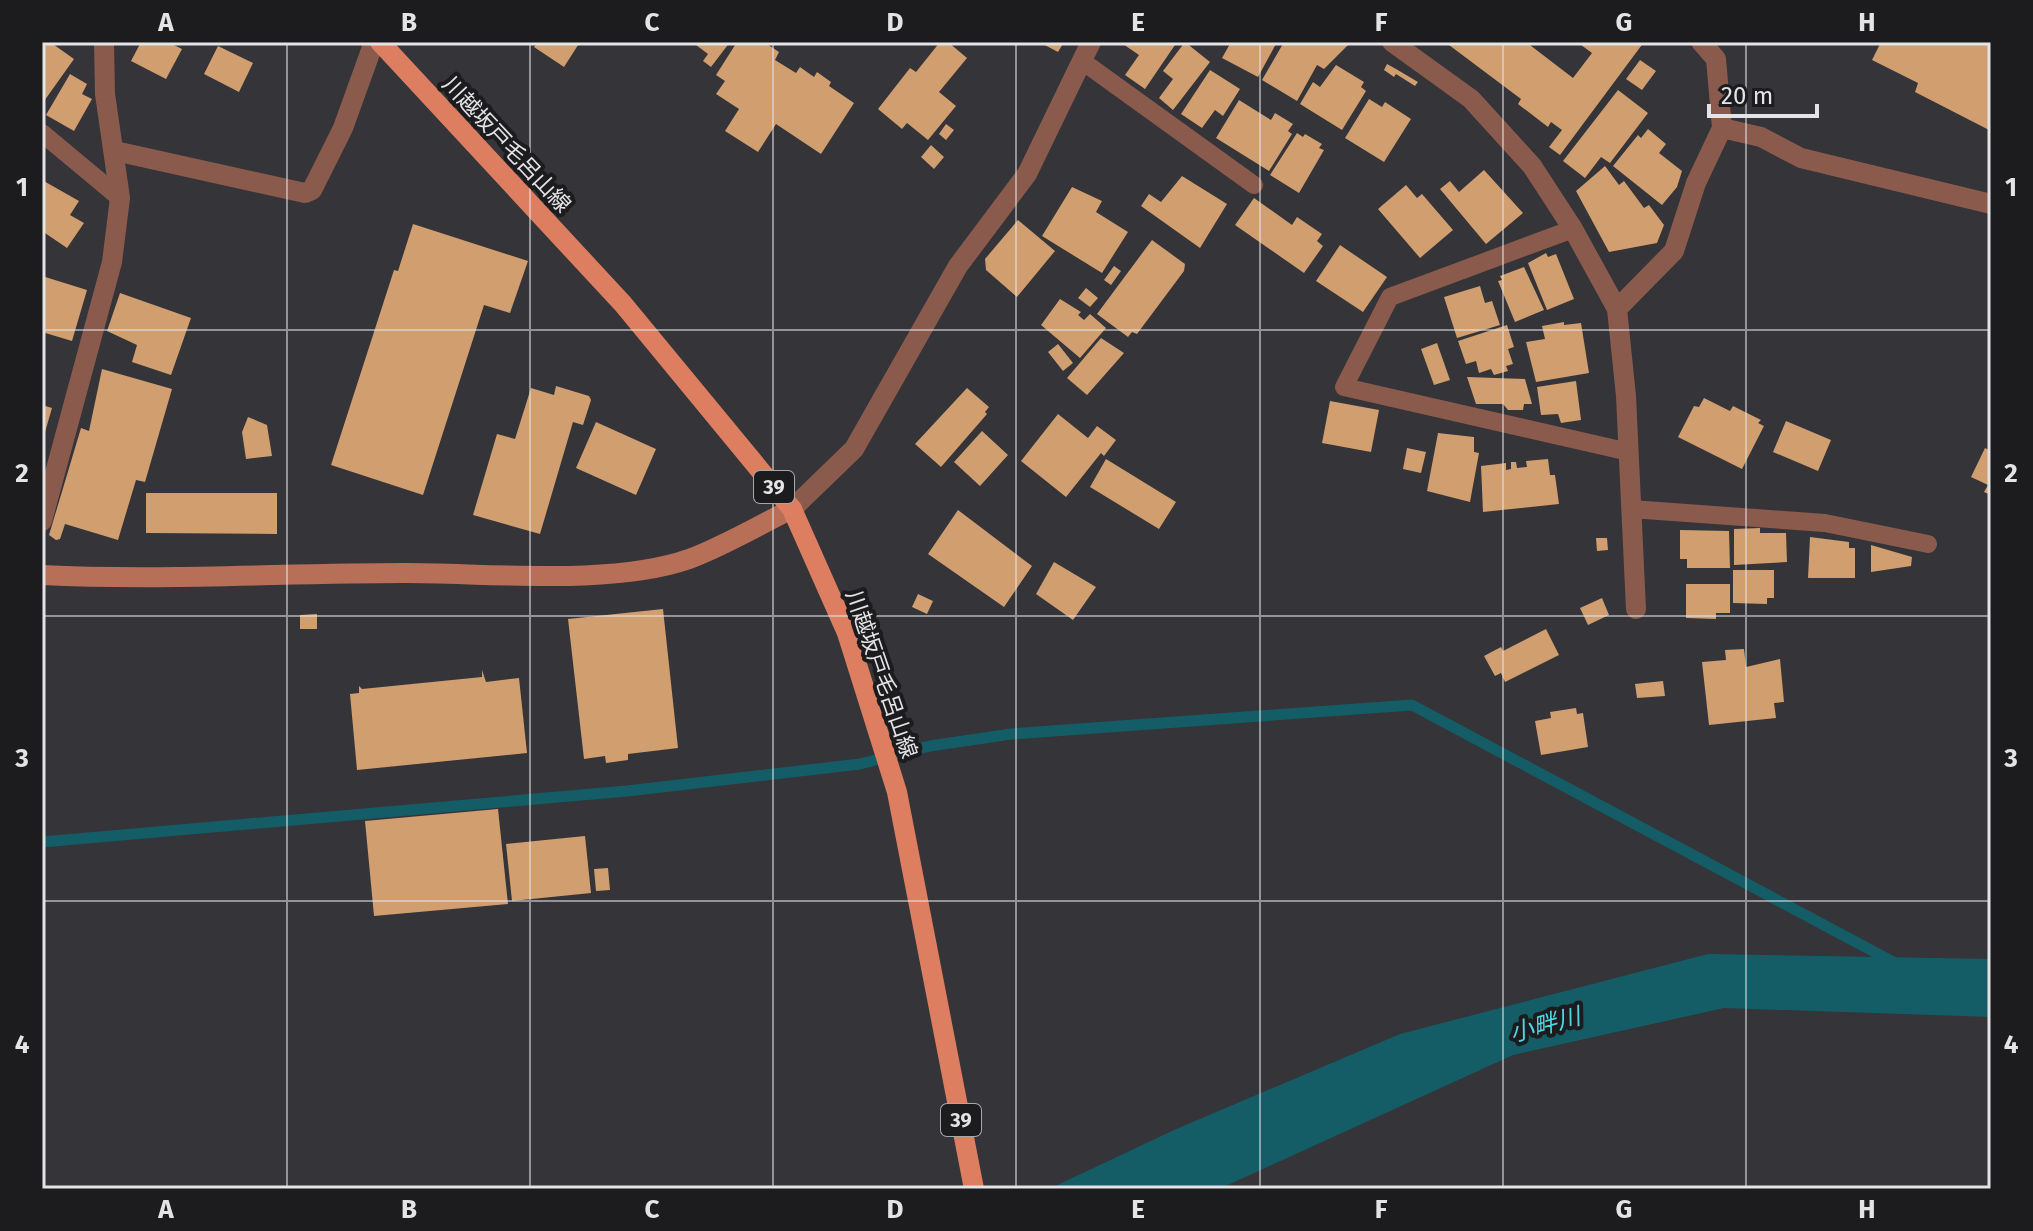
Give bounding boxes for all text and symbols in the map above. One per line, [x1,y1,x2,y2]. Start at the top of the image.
text: A [157,7,174,38]
text: B [401,7,417,38]
text: C [645,7,660,38]
text: D [887,7,904,38]
text: E [1131,7,1145,38]
text: F [1375,7,1388,38]
text: G [1616,7,1632,38]
text: H [1858,7,1876,38]
scale bar [1709,68,1817,118]
street label: 川越坂戸毛呂山線 [437,71,577,218]
text: 20 m [1721,82,1773,110]
text: 1 [16,172,28,203]
text: 1 [2005,172,2017,203]
text: 2 [15,458,29,489]
text: 2 [2004,458,2018,489]
road number: 39 [754,471,794,503]
street label: 川越坂戸毛呂山線 [840,587,923,762]
text: 3 [14,743,29,774]
text: 3 [2003,743,2018,774]
water label: 小畔川 [1507,1001,1586,1048]
text: 4 [15,1029,30,1060]
text: 4 [2004,1029,2019,1060]
road number: 39 [941,1104,981,1136]
text: A [157,1194,174,1225]
text: B [401,1194,417,1225]
text: C [645,1194,660,1225]
text: D [887,1194,904,1225]
text: E [1131,1194,1145,1225]
text: F [1375,1194,1388,1225]
text: G [1616,1194,1632,1225]
text: H [1858,1194,1876,1225]

